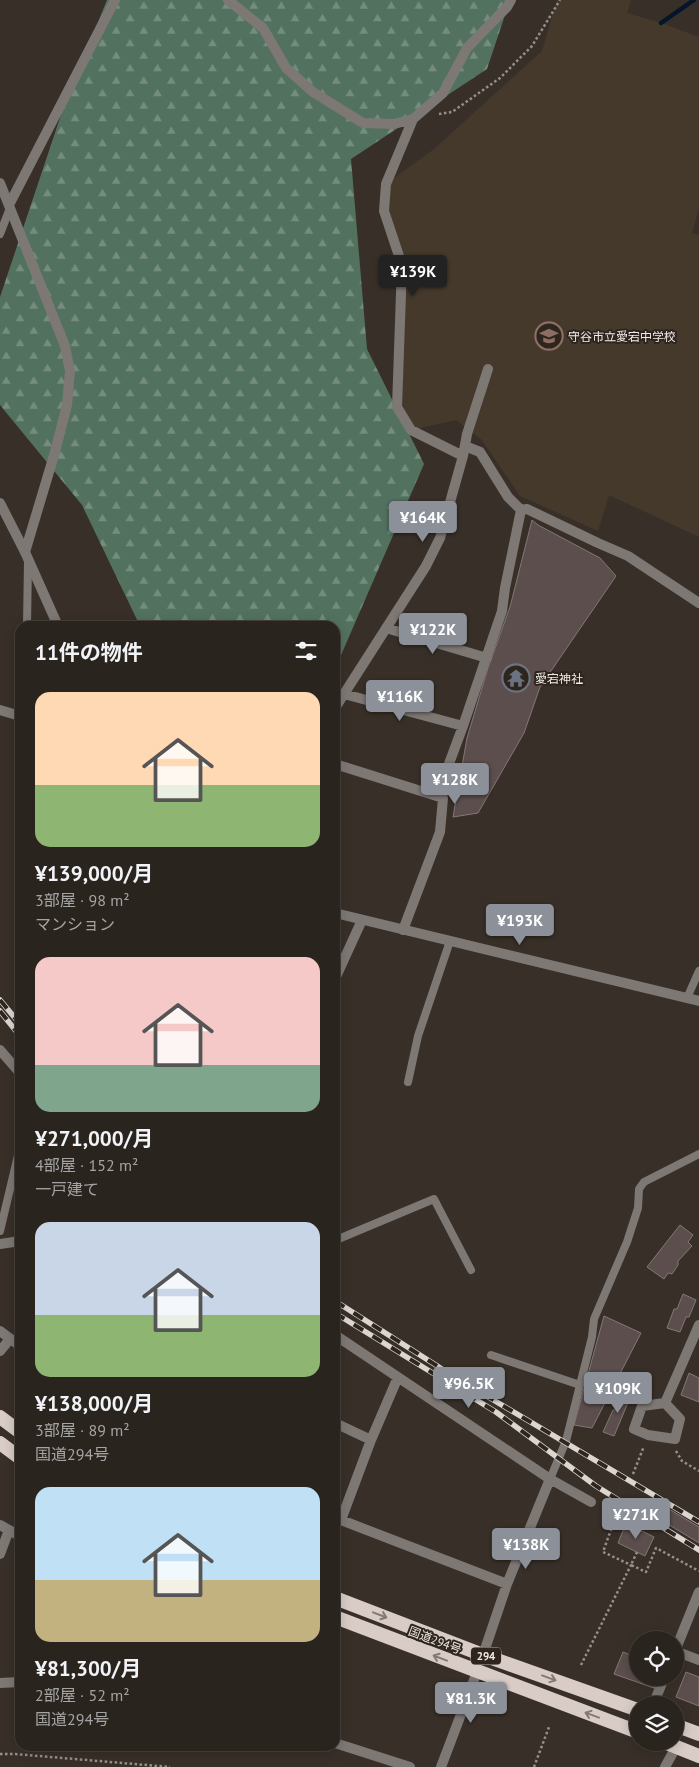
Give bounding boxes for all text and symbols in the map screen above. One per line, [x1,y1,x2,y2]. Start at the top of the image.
pin: ¥139K [378,254,448,297]
text: ¥139K [390,261,436,281]
school or university icon: 守谷市立愛宕中学校 [534,321,564,351]
place label: 守谷市立愛宕中学校 [568,329,676,344]
pin: ¥164K [388,500,458,543]
text: ¥164K [400,507,446,527]
pin: ¥122K [398,612,468,655]
text: ¥122K [410,619,456,639]
icon: filters [292,637,320,665]
text: 11件の物件 [35,639,143,666]
temple icon: 愛宕神社 [501,663,531,693]
place label: 愛宕神社 [535,671,583,686]
pin: ¥116K [365,680,435,722]
text: ¥116K [377,686,423,706]
icon: home [133,725,223,815]
pin: ¥128K [420,762,490,805]
text: ¥128K [432,769,478,789]
text: ¥139,000/月 [35,860,153,887]
text: 3部屋 · 98 m² [35,890,130,910]
pin: ¥193K [485,904,555,946]
text: ¥193K [497,910,543,930]
text: マンション [35,914,115,934]
icon: home [133,990,223,1080]
text: ¥271,000/月 [35,1125,153,1152]
text: 4部屋 · 152 m² [35,1155,138,1175]
text: 一戸建て [35,1179,99,1199]
icon: home [133,1255,223,1345]
pin: ¥96.5K [428,1366,510,1409]
pin: ¥109K [583,1372,653,1414]
text: ¥96.5K [444,1373,494,1393]
text: ¥109K [595,1378,641,1398]
text: ¥138,000/月 [35,1390,153,1417]
text: 3部屋 · 89 m² [35,1420,130,1440]
text: 国道294号 [35,1444,109,1464]
pin: ¥271K [601,1498,671,1540]
text: ¥271K [613,1504,659,1524]
icon: home [133,1520,223,1610]
pin: ¥138K [491,1528,561,1570]
text: ¥138K [503,1534,549,1554]
one-way arrow [372,1611,388,1620]
street label: 国道294号 [406,1623,464,1657]
map controls [629,1631,684,1751]
button: locate [629,1631,684,1686]
road number: 294 [471,1648,501,1664]
one-way arrow [433,1653,448,1662]
text: ¥81,300/月 [35,1655,141,1682]
one-way arrow [541,1674,557,1684]
pin: ¥81.3K [430,1682,512,1724]
text: 2部屋 · 52 m² [35,1685,130,1705]
text: ¥81.3K [446,1688,496,1708]
button: layers [629,1696,684,1751]
text: 国道294号 [35,1709,109,1729]
one-way arrow [585,1710,600,1719]

